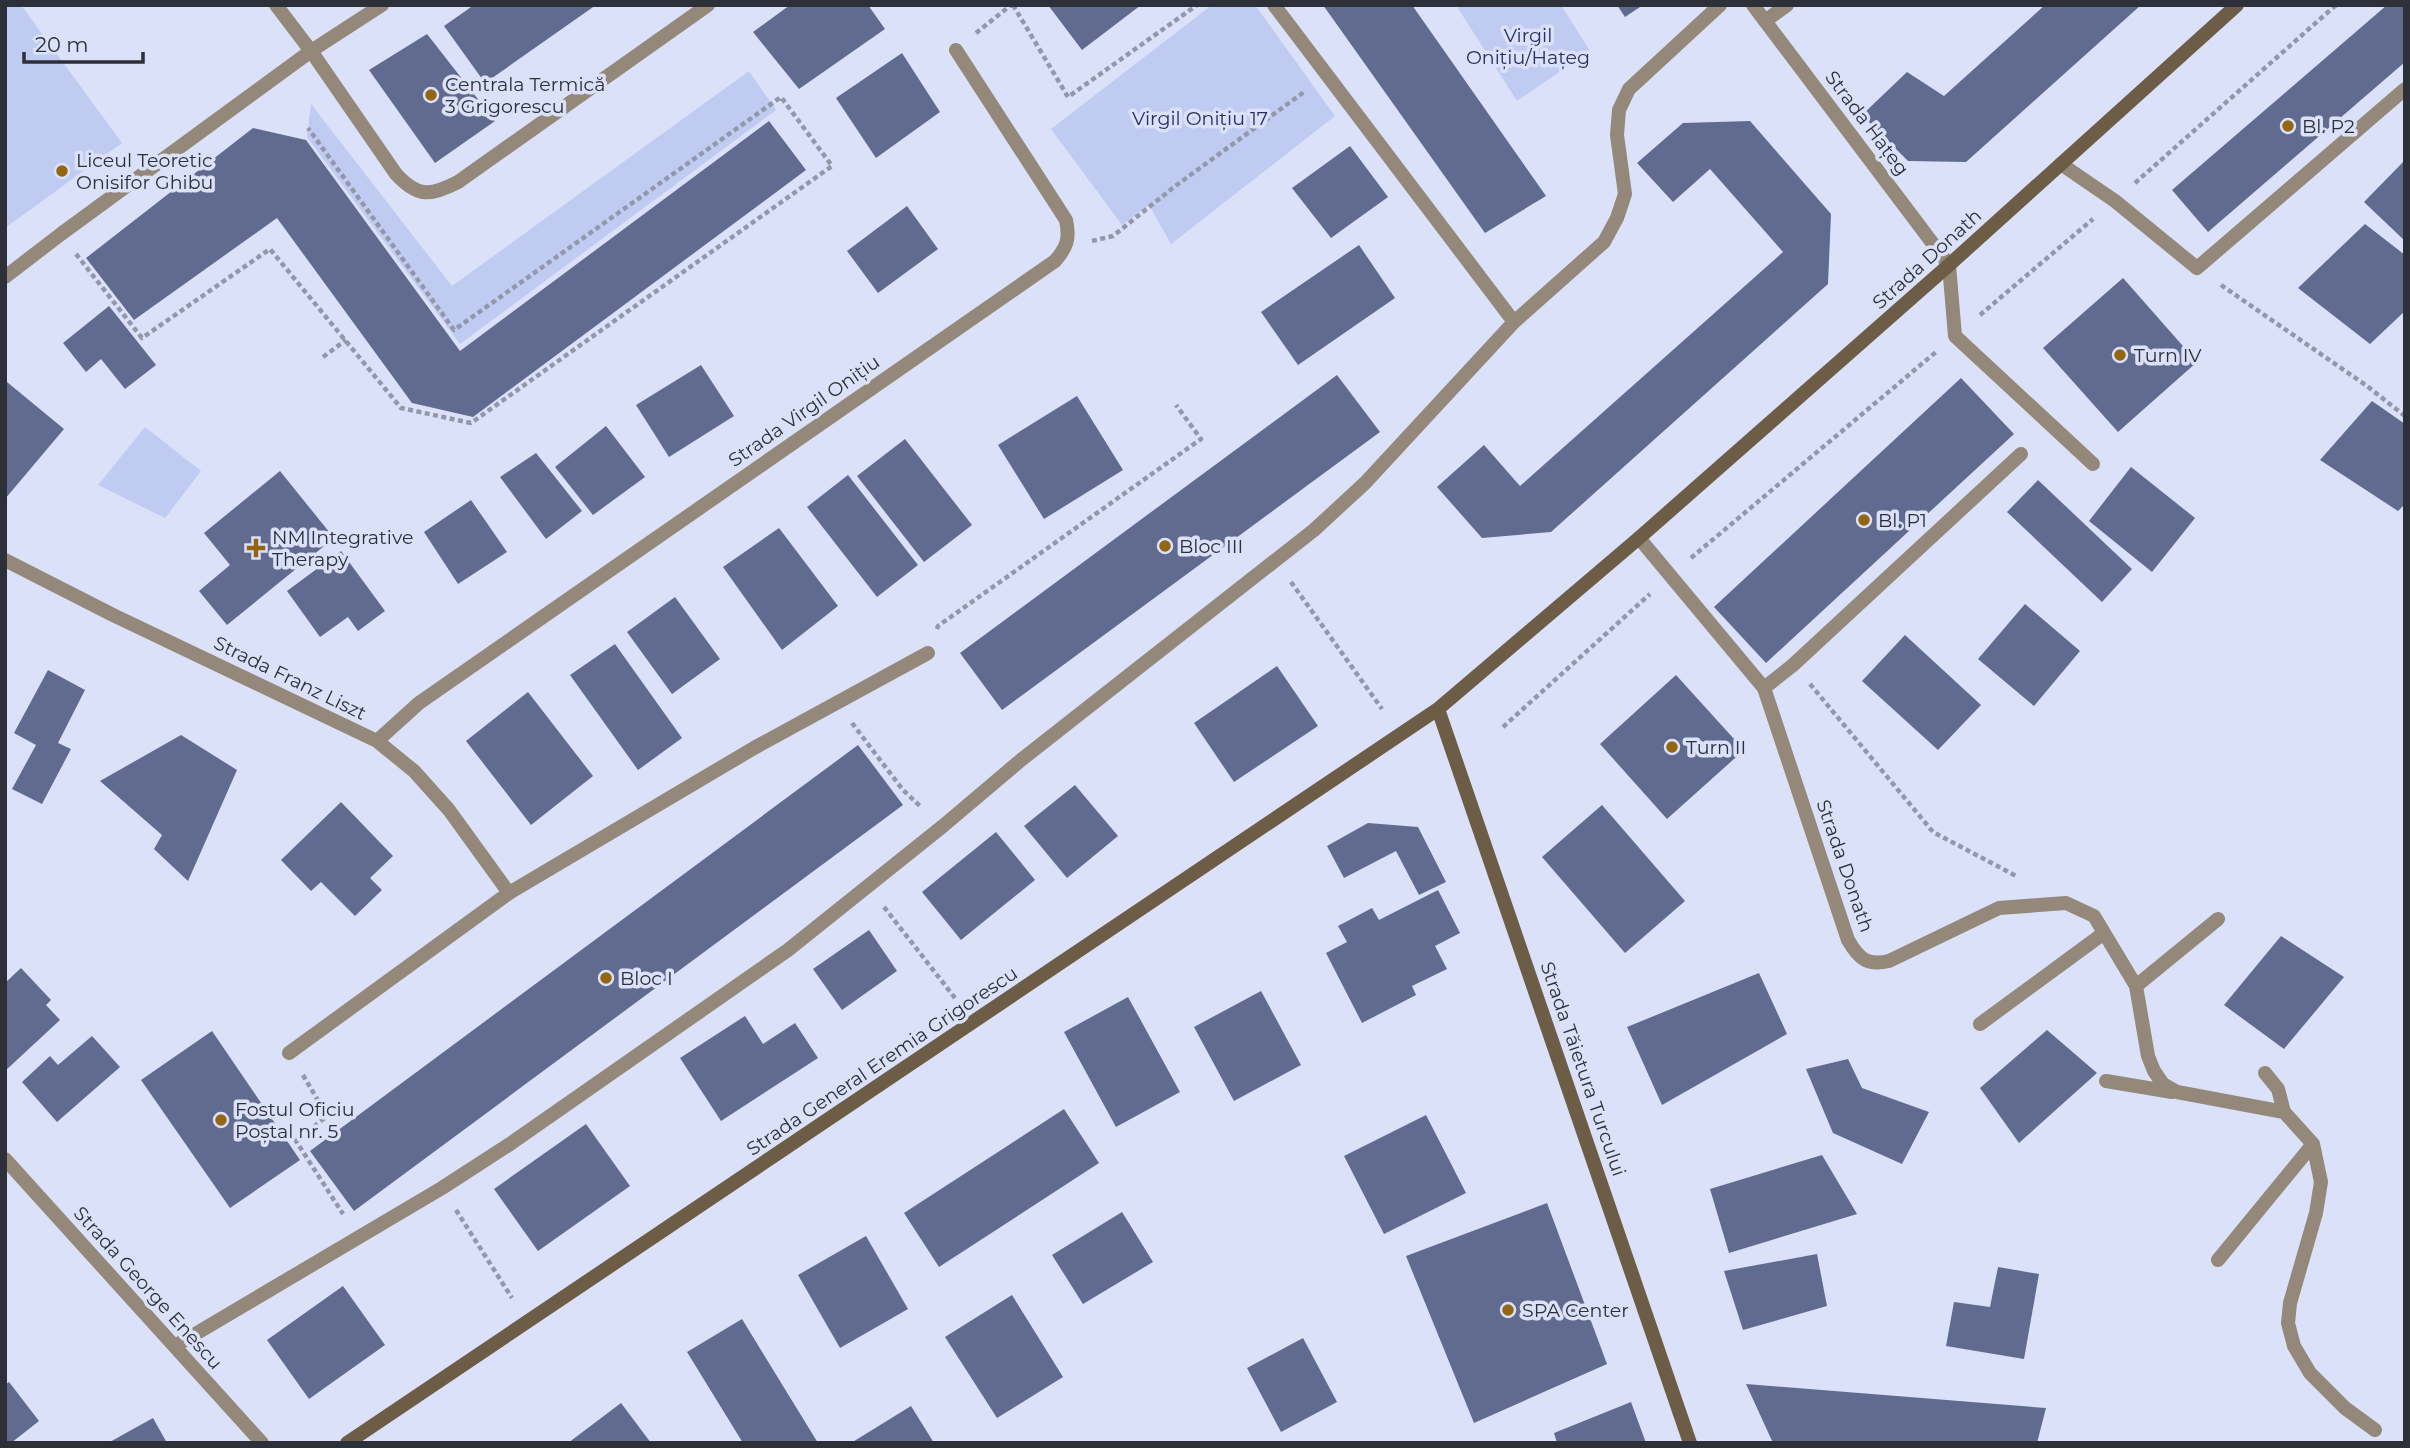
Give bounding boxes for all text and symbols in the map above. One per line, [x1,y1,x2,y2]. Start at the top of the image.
scale bar [24,21,144,65]
park label: Virgil Onițiu/Hațeg [1466,24,1590,70]
text: 20 m [35,32,89,57]
street label: Strada Hațeg [1819,66,1914,180]
place label: Centrala Termică 3 Grigorescu [445,73,605,118]
marker: Centrala Termică 3 Grigorescu [423,87,439,103]
park label: Virgil Onițiu 17 [1132,107,1268,131]
place label: Bl. P2 [2302,115,2355,138]
marker: Bl. P2 [2280,118,2296,134]
place label: Liceul Teoretic Onisifor Ghibu [76,149,213,194]
marker: Liceul Teoretic Onisifor Ghibu [54,163,70,179]
street label: Strada Donath [1868,204,1986,314]
place label: Turn IV [2134,344,2202,367]
marker: Turn IV [2112,347,2128,363]
street label: Strada Virgil Onițiu [724,350,885,473]
place label: Bl. P1 [1878,509,1927,532]
marker: Bl. P1 [1856,512,1872,528]
place label: NM Integrative Therapy [272,526,413,571]
place label: Bloc III [1179,535,1243,558]
marker: NM Integrative Therapy [246,538,266,558]
marker: Bloc III [1157,538,1173,554]
street label: Strada Franz Liszt [210,631,370,725]
place label: Turn II [1686,736,1746,759]
marker: Turn II [1664,739,1680,755]
street label: Strada Donath [1812,797,1878,935]
street label: Strada Tăietura Turcului [1535,959,1631,1179]
street label: Strada General Eremia Grigorescu [742,961,1022,1161]
place label: Bloc I [620,967,673,990]
marker: Bloc I [598,970,614,986]
place label: Fostul Oficiu Poștal nr. 5 [235,1098,354,1144]
marker: Fostul Oficiu Poștal nr. 5 [213,1112,229,1128]
street label: Strada George Enescu [69,1202,227,1374]
place label: SPA Center [1522,1299,1629,1322]
marker: SPA Center [1500,1302,1516,1318]

